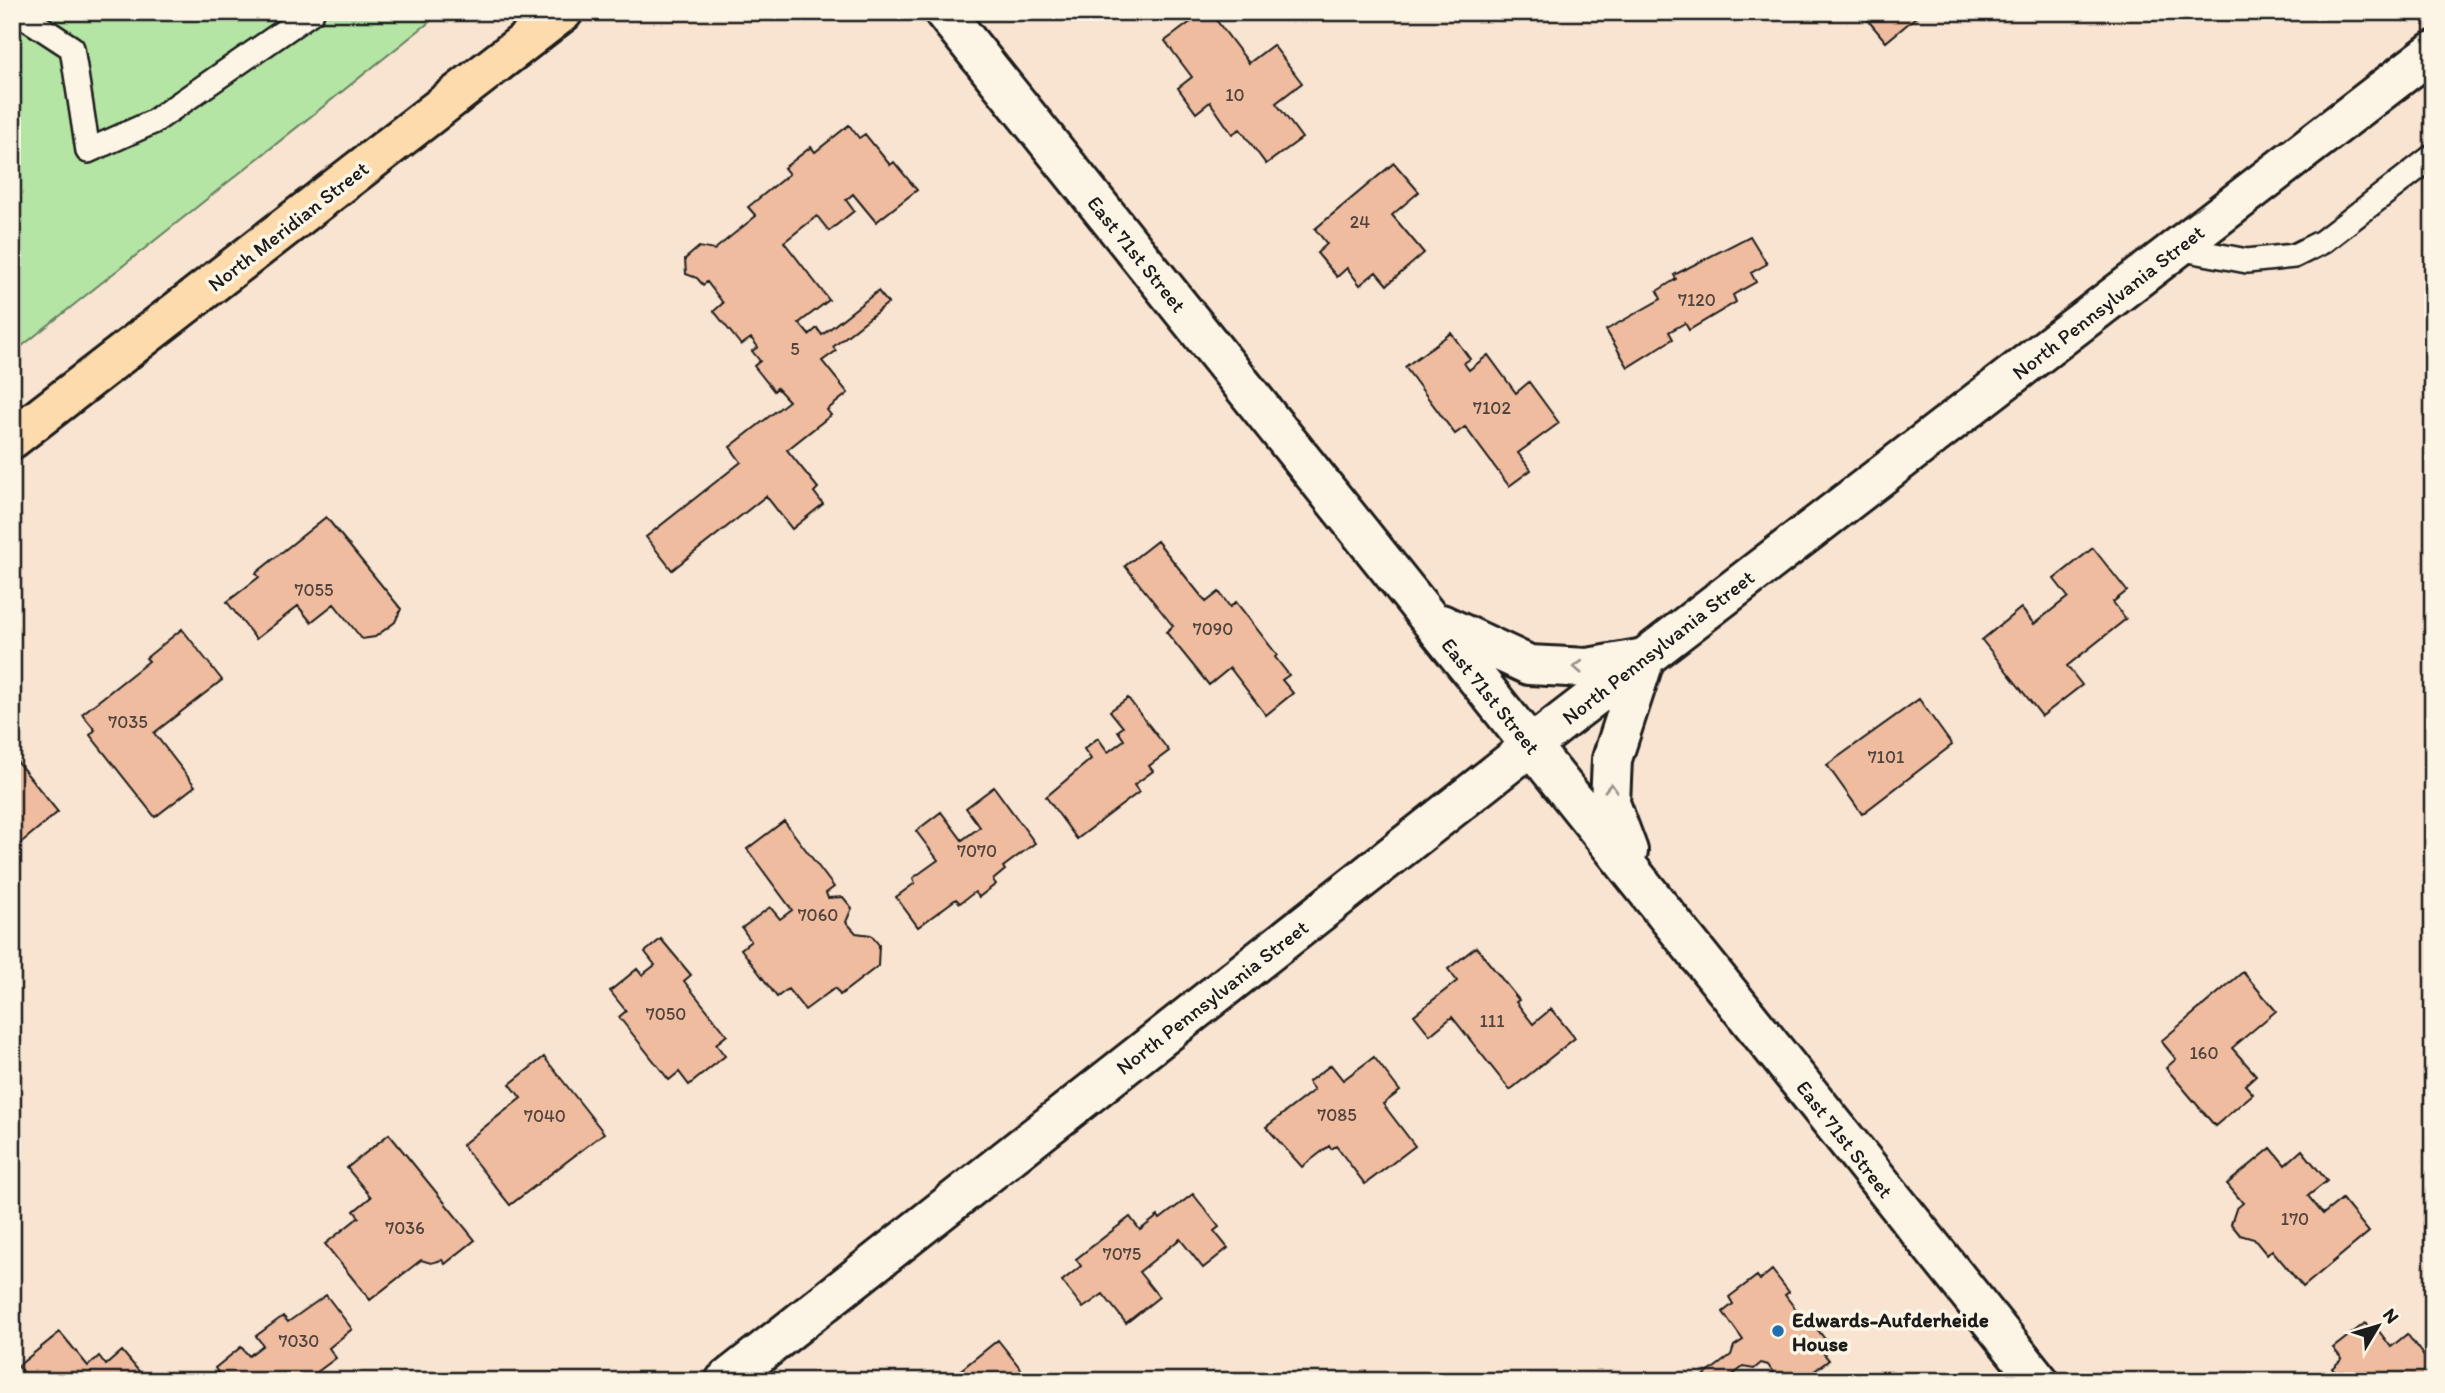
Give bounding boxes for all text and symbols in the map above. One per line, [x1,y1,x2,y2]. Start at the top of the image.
house number: 10 [1225,84,1245,106]
street label: North Meridian Street [203,155,373,296]
street label: East 71st Street [1082,191,1192,317]
house number: 24 [1350,211,1370,233]
street label: North Pennsylvania Street [2007,219,2209,385]
house number: 7120 [1678,289,1716,311]
house number: 5 [790,338,800,360]
house number: 7102 [1473,397,1511,419]
street label: North Pennsylvania Street [1557,564,1759,730]
house number: 7055 [295,579,333,601]
house number: 7090 [1193,618,1233,640]
street label: East 71st Street [1436,633,1546,759]
one-way arrow [1572,660,1583,675]
house number: 7035 [108,711,148,733]
house number: 7101 [1868,746,1904,768]
one-way arrow [1603,782,1618,793]
house number: 7070 [957,840,997,862]
house number: 7060 [798,904,838,926]
street label: North Pennsylvania Street [1111,914,1313,1080]
house number: 7050 [646,1003,686,1025]
house number: 111 [1479,1010,1505,1032]
house number: 160 [2190,1042,2218,1064]
street label: East 71st Street [1791,1075,1899,1203]
house number: 7085 [1317,1104,1357,1126]
house number: 7040 [524,1105,566,1127]
house number: 170 [2281,1208,2309,1230]
house number: 7036 [385,1217,425,1239]
house number: 7075 [1103,1243,1141,1265]
north arrow [2344,1292,2414,1362]
text: N [2378,1304,2404,1328]
place label: Edwards-Aufderheide House [1792,1307,1989,1356]
marker: Edwards-Aufderheide House [1770,1323,1786,1339]
house number: 7030 [279,1330,319,1352]

